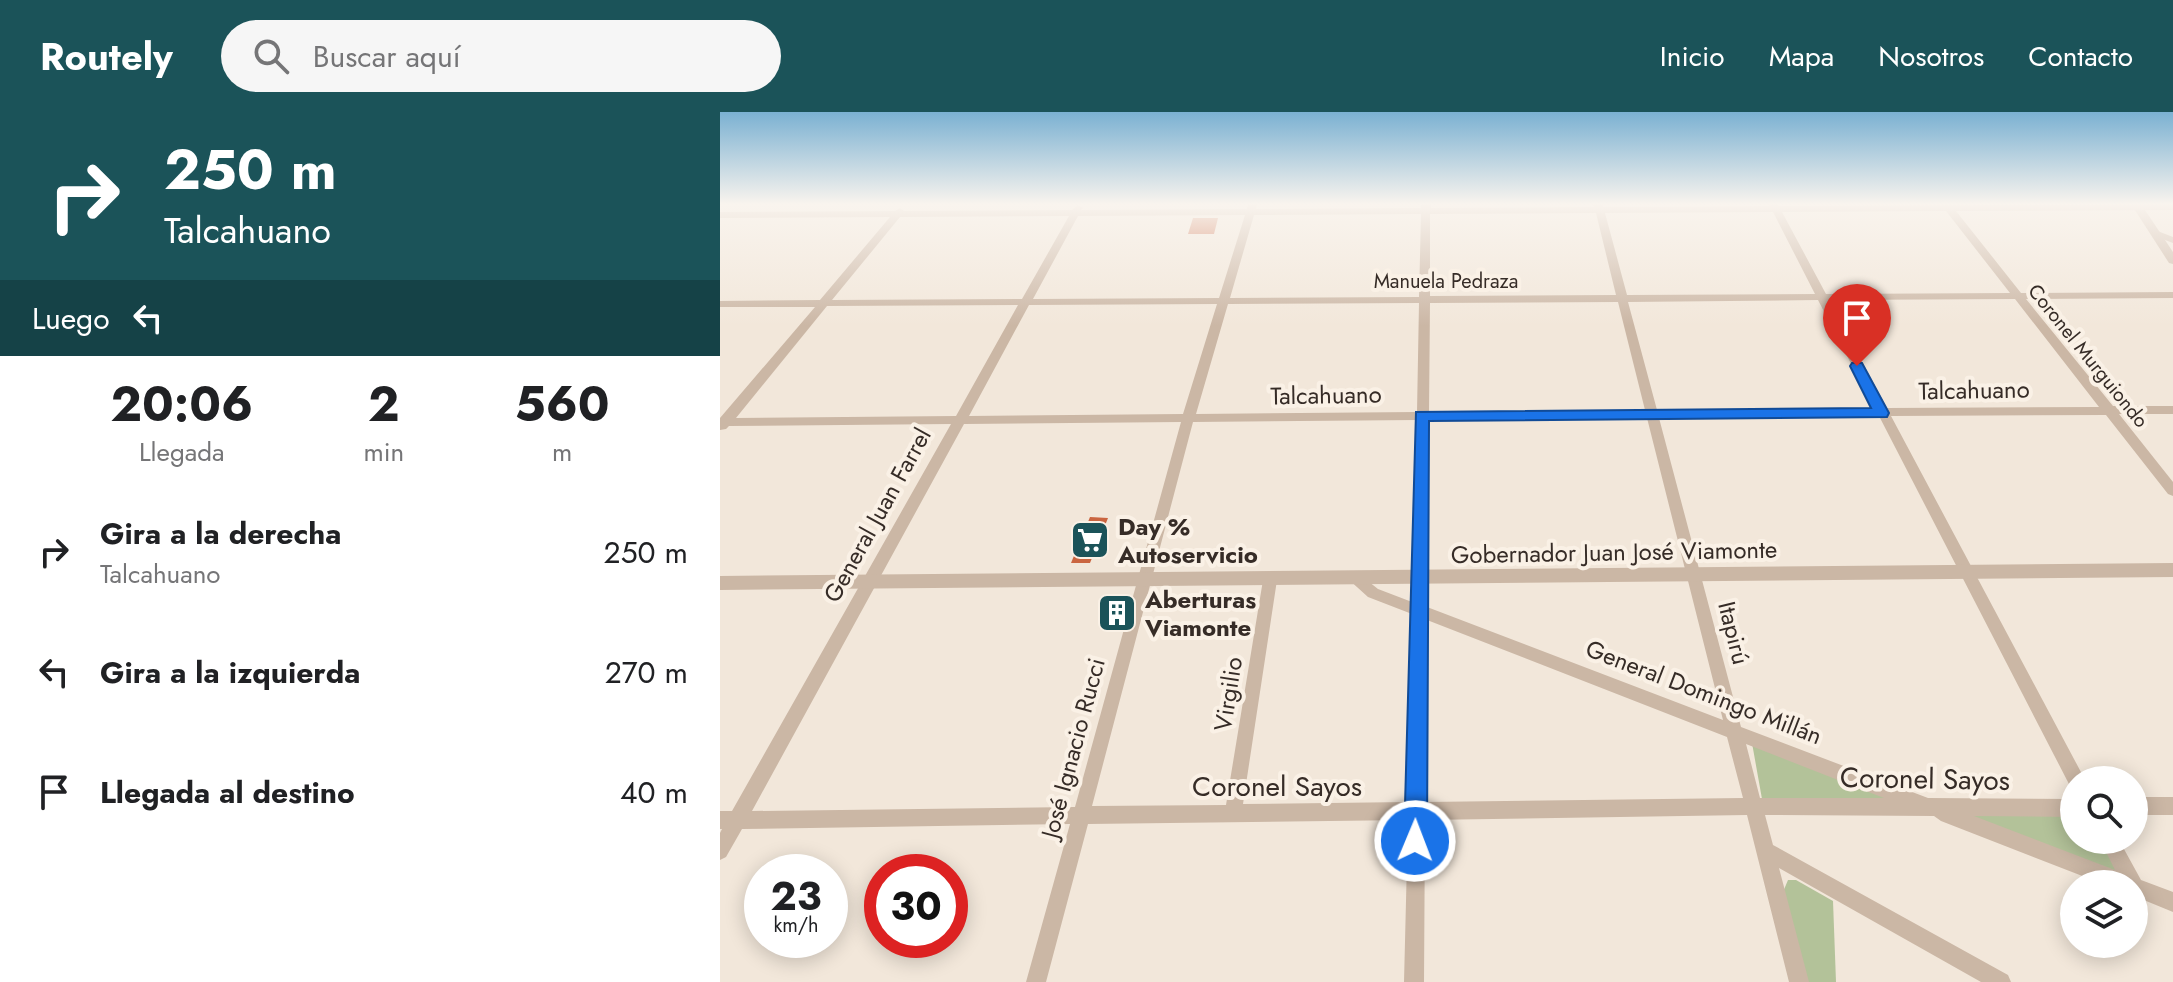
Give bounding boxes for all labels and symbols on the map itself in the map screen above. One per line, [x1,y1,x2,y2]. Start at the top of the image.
street label: Manuela Pedraza [1374,267,1518,296]
street label: Coronel Murguiondo [2021,278,2155,434]
pin [1823,284,1891,366]
street label: Talcahuano [1918,372,2030,408]
street label: Talcahuano [1270,377,1382,413]
street label: General Juan Farrel [814,421,940,609]
place label: Day % Autoservicio [1117,509,1258,572]
supermarket icon: Day % Autoservicio [1069,519,1111,561]
street label: Gobernador Juan José Viamonte [1451,532,1777,572]
place label: Aberturas Viamonte [1144,582,1256,645]
building icon: Aberturas Viamonte [1096,592,1138,634]
street label: Itapirú [1709,598,1759,668]
street label: General Domingo Millán [1581,631,1827,753]
street label: José Ignacio Rucci [1031,654,1114,845]
street label: Virgilio [1205,654,1251,734]
street label: Coronel Sayos [1840,757,2010,801]
street label: Coronel Sayos [1192,766,1362,807]
position arrow [1373,799,1457,883]
speed limit sign: 30 [864,854,968,958]

